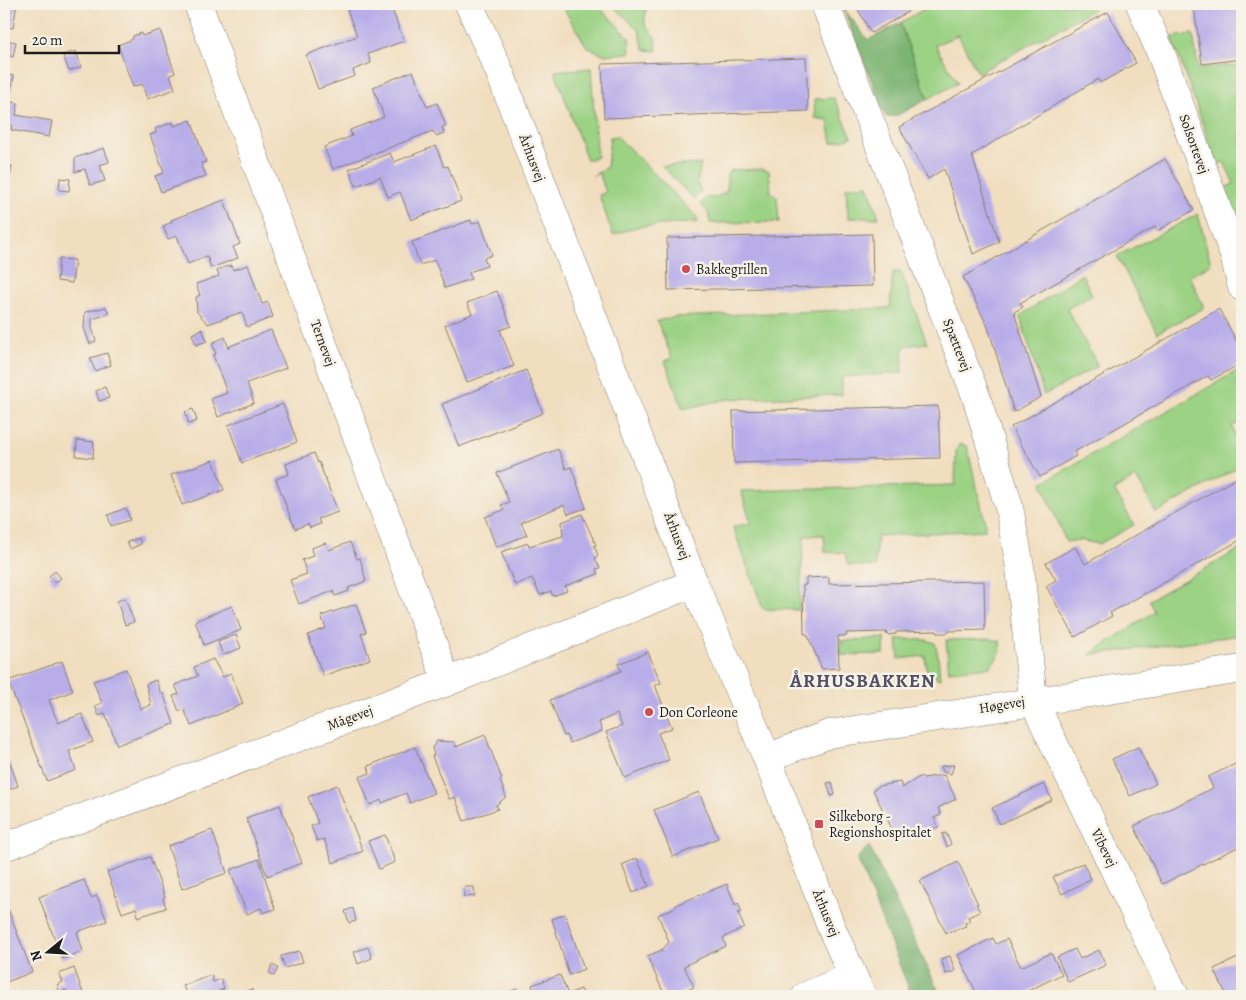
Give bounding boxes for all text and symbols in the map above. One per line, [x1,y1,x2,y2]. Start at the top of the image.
scale bar [25,22,119,54]
text: 20 m [32,30,63,50]
street label: Solsortevej [1174,112,1214,176]
street label: Århusvej [514,130,550,185]
place label: Bakkegrillen [696,260,768,279]
marker: Bakkegrillen [680,263,692,275]
street label: Spættevej [938,316,976,374]
street label: Ternevej [306,317,340,369]
street label: Århusvej [659,508,695,563]
district label: ÅRHUSBAKKEN [789,668,936,694]
street label: Høgevej [978,692,1026,718]
street label: Mågevej [325,701,375,735]
place label: Don Corleone [659,703,738,722]
marker: Don Corleone [643,706,655,718]
place label: Silkeborg - Regionshospitalet [829,807,932,842]
marker: Silkeborg - Regionshospitalet [813,818,825,830]
street label: Vibevej [1086,824,1122,871]
street label: Århusvej [808,885,844,940]
north arrow [22,928,72,978]
text: N [26,948,47,964]

